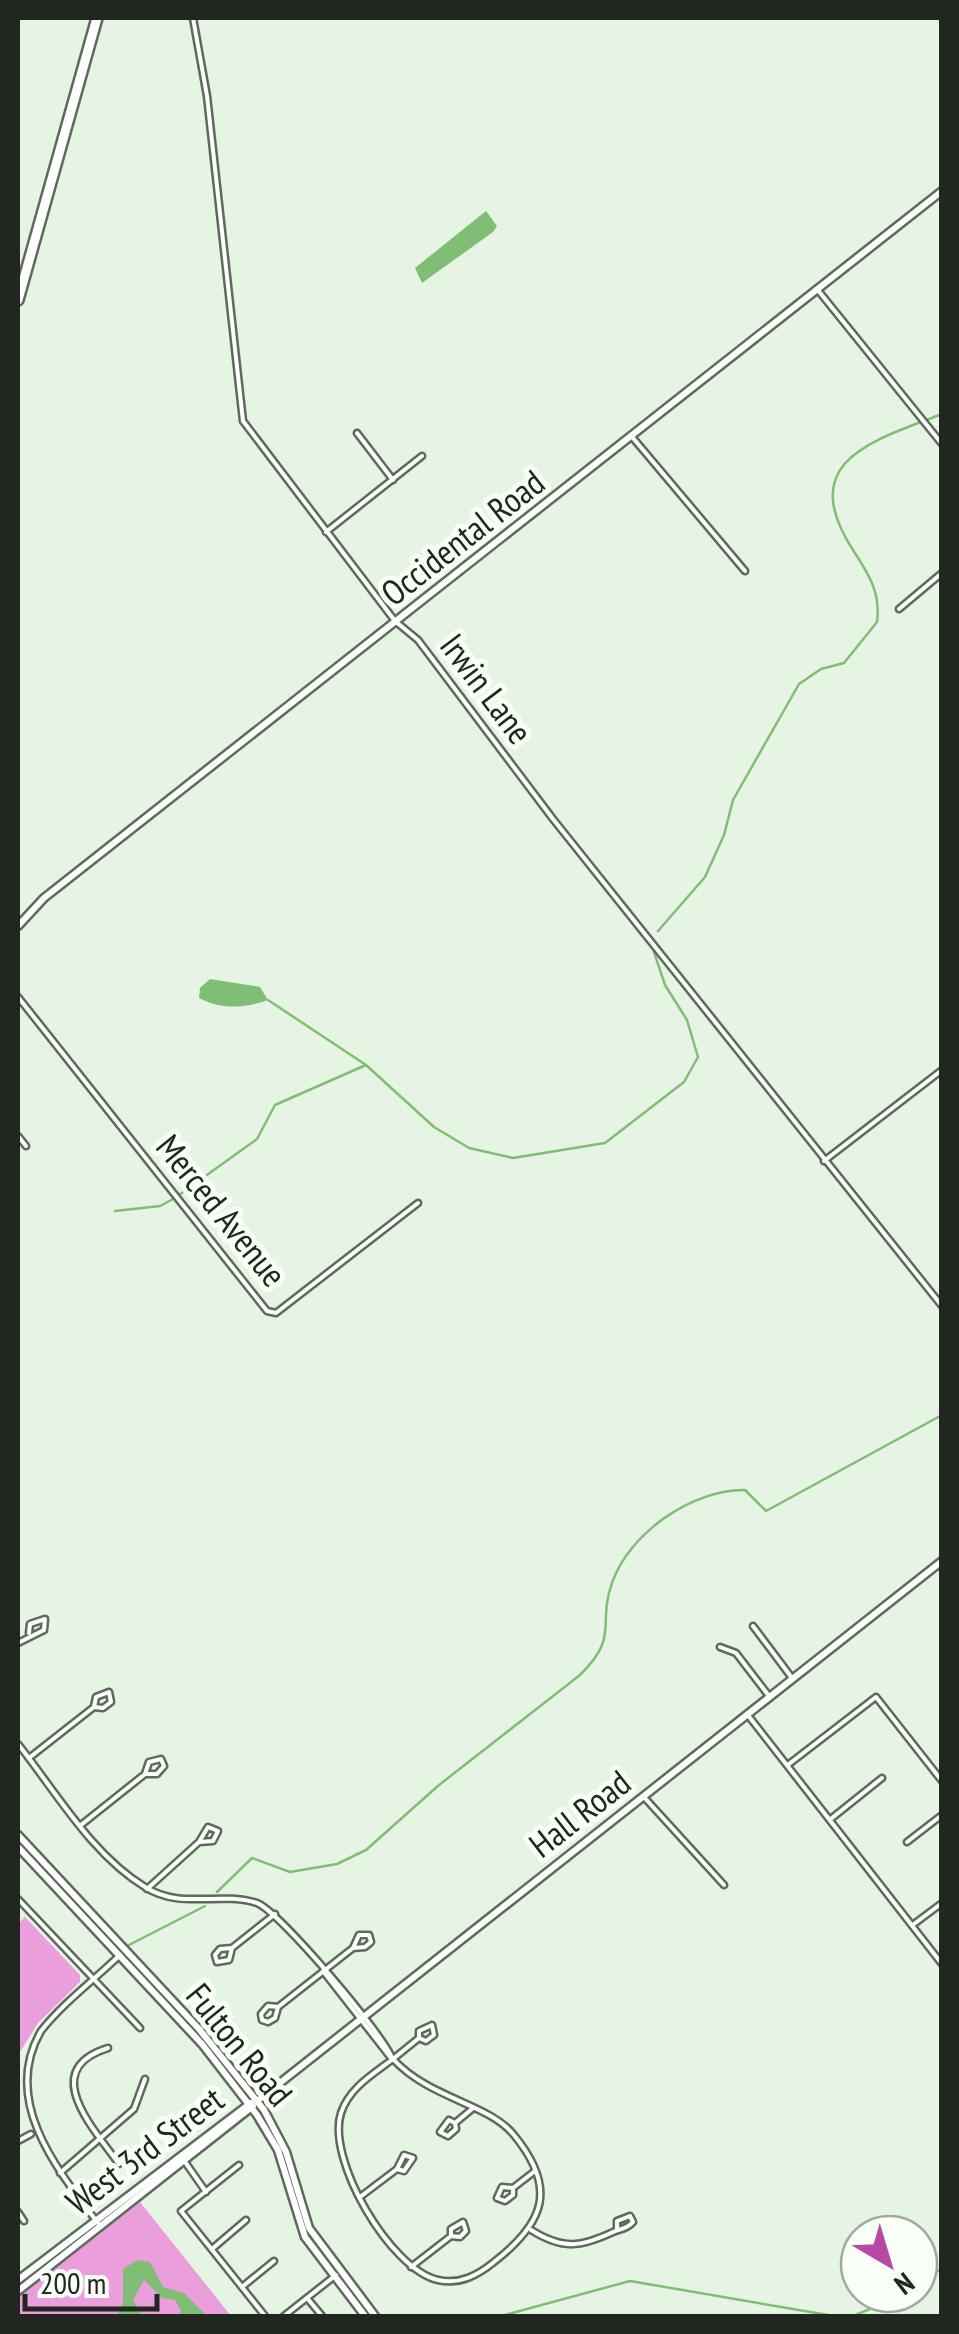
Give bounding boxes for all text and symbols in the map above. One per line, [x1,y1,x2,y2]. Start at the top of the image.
street label: Occidental Road [371,459,553,615]
street label: Irwin Lane [430,624,543,753]
street label: Merced Avenue [146,1125,297,1296]
street label: Hall Road [519,1759,639,1867]
street label: Fulton Road [176,1974,303,2115]
street label: West 3rd Street [56,2076,233,2225]
north arrow [839,2214,939,2314]
scale bar [25,2249,158,2311]
text: 200 m [40,2263,106,2302]
text: N [887,2265,922,2303]

